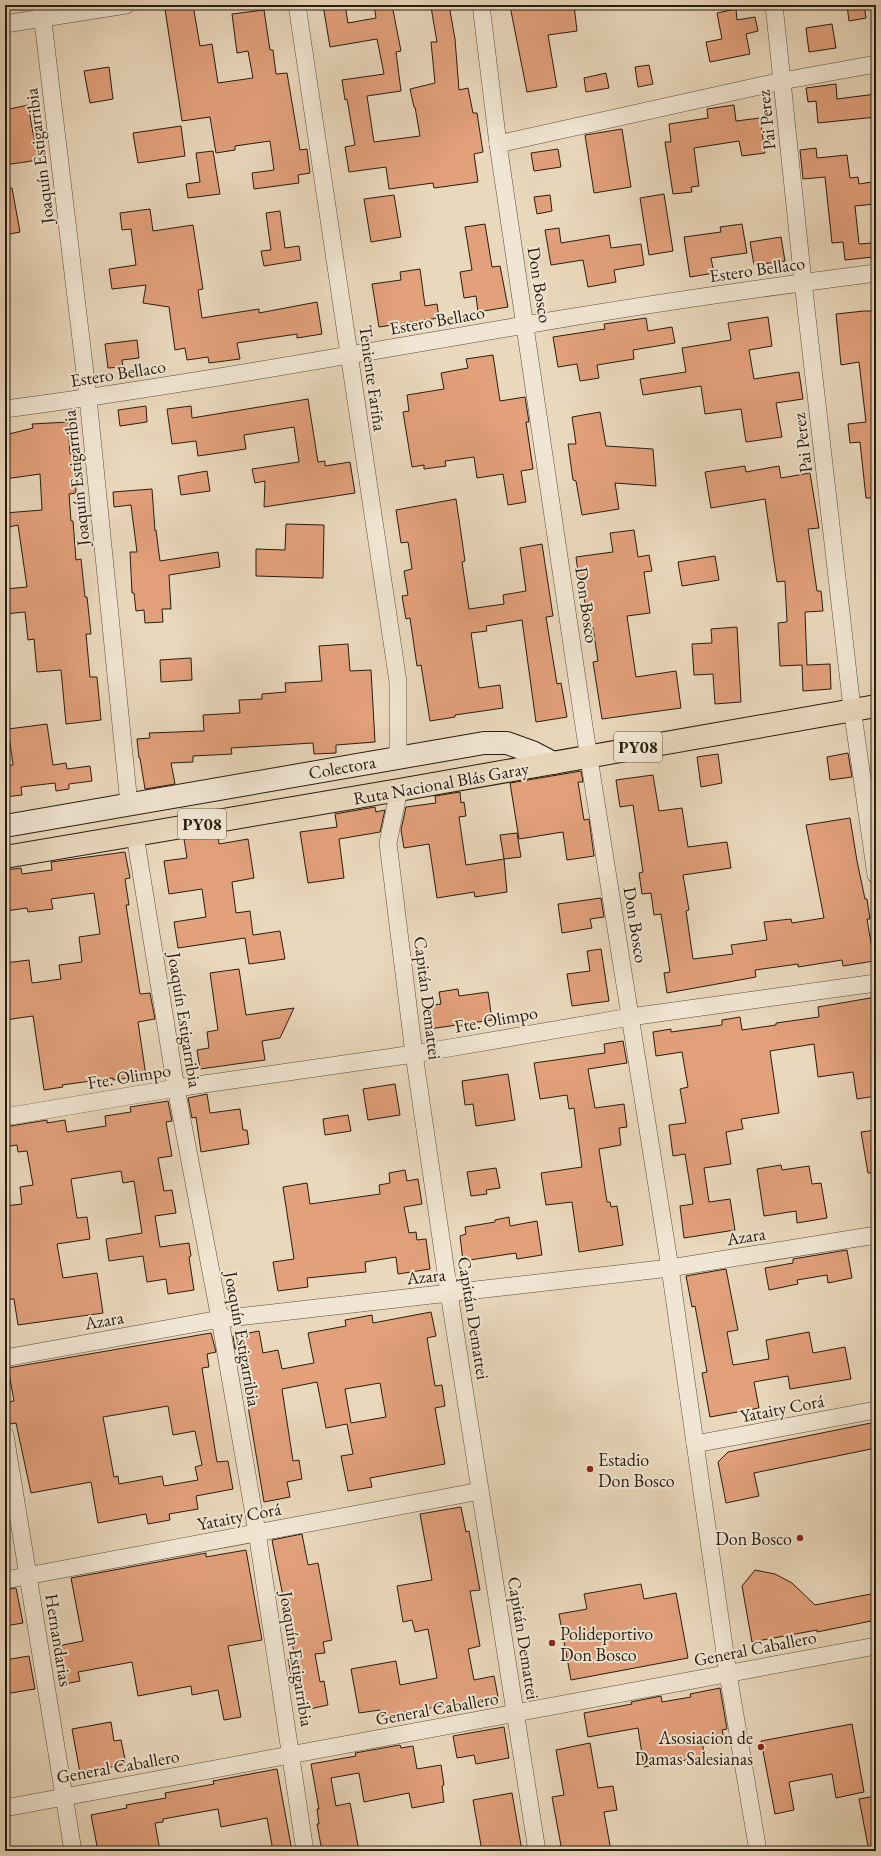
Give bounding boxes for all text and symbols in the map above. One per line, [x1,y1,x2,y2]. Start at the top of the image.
street label: Joaquín Estigarribia [19,86,59,227]
street label: Pai Perez [751,89,781,151]
street label: Don Bosco [523,245,557,325]
street label: Estero Bellaco [708,251,806,287]
street label: Estero Bellaco [388,300,487,340]
street label: Teniente Fariña [354,323,392,433]
street label: Estero Bellaco [69,354,168,392]
street label: Joaquín Estigarribia [57,408,95,549]
street label: Pai Perez [787,412,817,474]
street label: Don Bosco [570,565,604,645]
road number: PY08 [614,732,662,762]
street label: Colectora [307,750,378,784]
street label: Ruta Nacional Blás Garay [351,756,531,810]
road number: PY08 [178,809,226,839]
street label: Don Bosco [619,885,653,965]
street label: Capitán Demattei [409,935,447,1062]
street label: Joaquín Estigarribia [163,949,207,1090]
street label: Fte. Olimpo [453,1000,539,1038]
street label: Fte. Olimpo [86,1058,172,1094]
street label: Azara [724,1221,768,1251]
street label: Capitán Demattei [453,1255,495,1382]
street label: Azara [404,1262,448,1290]
street label: Joaquín Estigarribia [219,1268,266,1409]
street label: Azara [82,1305,126,1335]
street label: Yataity Corá [738,1388,827,1427]
place label: Estadio Don Bosco [598,1448,675,1492]
marker: Estadio Don Bosco [585,1464,595,1474]
street label: Yataity Corá [195,1496,284,1535]
place label: Don Bosco [715,1527,792,1550]
marker: Don Bosco [795,1533,805,1543]
street label: Capitán Demattei [503,1575,545,1702]
street label: Joaquín Estigarribia [275,1588,319,1729]
street label: Hernandarias [40,1592,78,1688]
place label: Polideportivo Don Bosco [560,1622,653,1666]
street label: General Caballero [692,1625,818,1671]
marker: Polideportivo Don Bosco [547,1638,557,1648]
street label: General Caballero [374,1686,500,1730]
place label: Asosiacion de Damas Salesianas [635,1726,753,1770]
marker: Asosiacion de Damas Salesianas [756,1742,766,1752]
street label: General Caballero [55,1744,181,1788]

